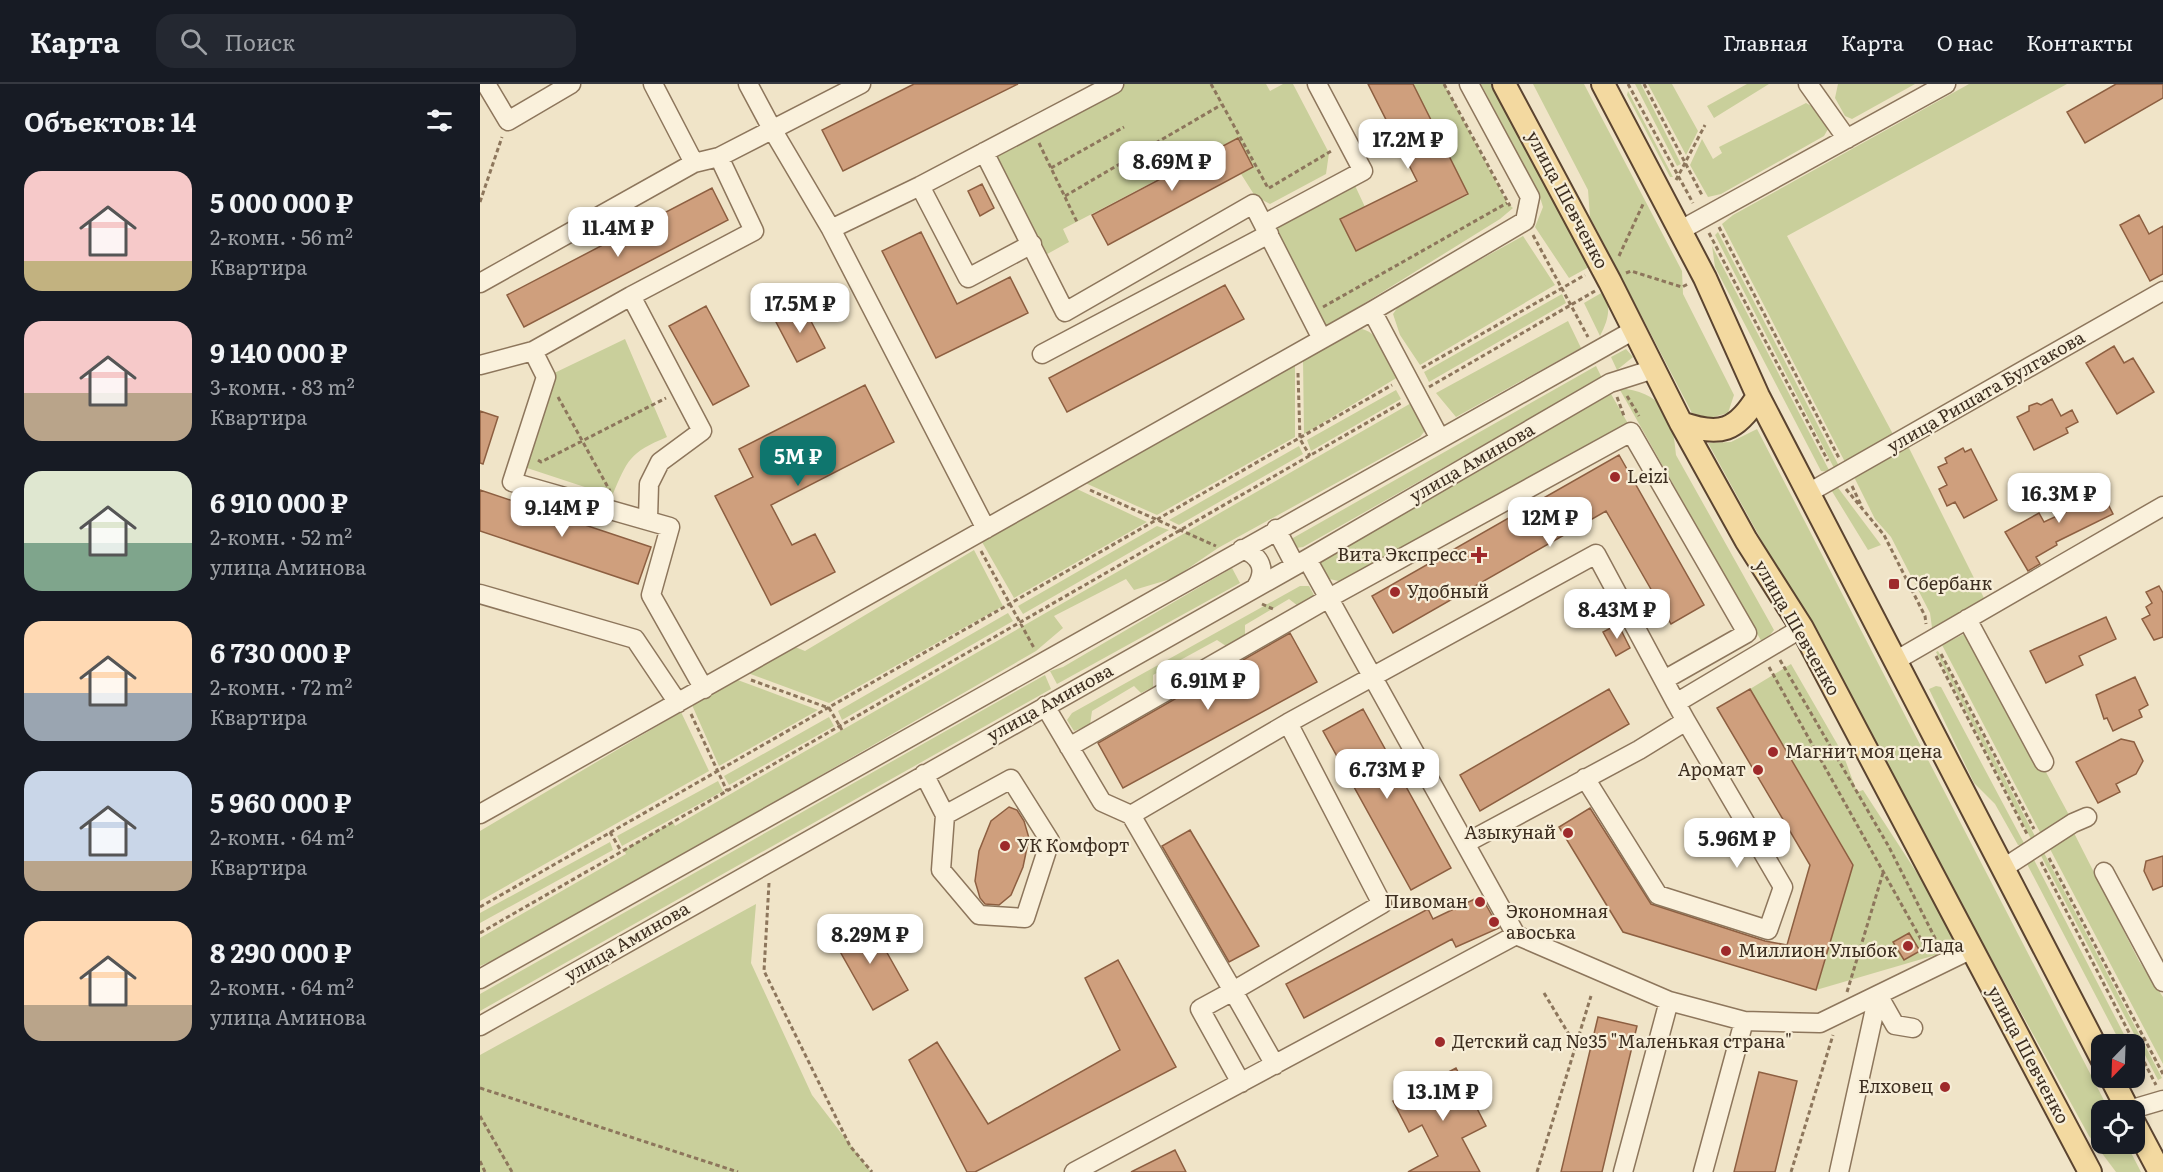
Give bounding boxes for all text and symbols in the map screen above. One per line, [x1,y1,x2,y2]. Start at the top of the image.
search box [156,14,576,68]
text: Карта [30,20,120,62]
icon: search [177,25,210,58]
text: Поиск [225,25,295,58]
text: Главная [1723,26,1808,57]
text: Карта [1841,26,1904,57]
text: О нас [1937,26,1993,57]
text: Контакты [2026,26,2133,57]
text: Объектов: 14 [24,101,196,140]
icon: filters [423,104,456,137]
pin: 17.2M ₽ [1353,119,1463,170]
text: 17.2M ₽ [1373,123,1443,153]
street label: улица Шевченко [1521,125,1616,273]
pin: 8.69M ₽ [1117,141,1227,192]
text: 8.69M ₽ [1133,145,1211,175]
text: 5 000 000 ₽ [210,182,353,221]
icon: home [72,195,144,267]
pin: 11.4M ₽ [563,207,673,258]
text: 11.4M ₽ [582,211,654,241]
text: 2-комн. · 56 m² [210,221,353,251]
text: Квартира [210,251,307,281]
pin: 17.5M ₽ [745,283,855,334]
text: 17.5M ₽ [764,287,836,317]
street label: улица Ришата Булгакова [1881,323,2089,459]
text: 9 140 000 ₽ [210,332,347,371]
icon: home [72,345,144,417]
text: 3-комн. · 83 m² [210,371,355,401]
text: Квартира [210,401,307,431]
street label: улица Аминова [1404,415,1539,509]
pin: 5M ₽ [762,436,834,487]
text: 5M ₽ [774,440,822,470]
place label: Leizi [1627,462,1669,489]
marker: Leizi [1608,470,1622,484]
pin: 16.3M ₽ [2004,473,2114,524]
text: 16.3M ₽ [2022,477,2096,507]
text: 6 910 000 ₽ [210,482,348,521]
pin: 9.14M ₽ [507,487,617,538]
text: 9.14M ₽ [525,491,599,521]
icon: home [72,495,144,567]
pin: 12M ₽ [1508,497,1592,548]
text: 12M ₽ [1522,501,1578,531]
text: 2-комн. · 52 m² [210,521,352,551]
place label: Вита Экспресс [1337,540,1467,567]
marker: Вита Экспресс [1472,548,1486,562]
text: улица Аминова [210,551,366,581]
street label: улица Шевченко [1748,554,1848,700]
place label: Сбербанк [1906,569,1993,596]
place label: Удобный [1407,577,1489,604]
marker: Сбербанк [1887,577,1901,591]
marker: Удобный [1388,585,1402,599]
pin: 8.43M ₽ [1562,589,1672,640]
text: 8.43M ₽ [1578,593,1656,623]
text: 6 730 000 ₽ [210,632,351,671]
icon: home [72,645,144,717]
street label: улица Аминова [981,656,1118,748]
pin: 6.91M ₽ [1153,660,1263,711]
text: 6.91M ₽ [1170,664,1246,694]
text: 2-комн. · 72 m² [210,671,352,701]
text: Квартира [210,701,307,731]
place label: Магнит моя цена [1785,737,1942,764]
marker: Магнит моя цена [1766,745,1780,759]
pin: 6.73M ₽ [1332,749,1442,800]
text: 6.73M ₽ [1349,753,1425,783]
place label: Аромат [1678,755,1746,782]
marker: Аромат [1751,763,1765,777]
text: 5 960 000 ₽ [210,782,351,821]
icon: home [72,795,144,867]
place label: Азыкунай [1464,818,1556,845]
pin: 5.96M ₽ [1682,818,1792,869]
text: 2-комн. · 64 m² [210,821,354,851]
text: 5.96M ₽ [1698,822,1776,852]
marker: Азыкунай [1561,826,1575,840]
place label: УК Комфорт [1017,831,1129,858]
marker: УК Комфорт [998,839,1012,853]
text: Квартира [210,851,307,881]
place label: Пивоман [1384,887,1468,914]
street label: улица Аминова [559,894,694,988]
marker: Пивоман [1473,895,1487,909]
place label: Экономная авоська [1506,897,1608,945]
pin: 8.29M ₽ [815,914,925,965]
marker: Экономная авоська [1487,915,1501,929]
text: 8.29M ₽ [831,918,909,948]
place label: Лада [1920,931,1964,958]
text: 8 290 000 ₽ [210,932,351,971]
place label: Миллион Улыбок [1738,936,1898,963]
marker: Лада [1901,939,1915,953]
marker: Миллион Улыбок [1719,944,1733,958]
icon: home [72,945,144,1017]
text: 2-комн. · 64 m² [210,971,354,1001]
street label: улица Шевченко [1982,980,2077,1128]
text: улица Аминова [210,1001,366,1031]
place label: Детский сад №35 "Маленькая страна" [1452,1027,1792,1054]
north arrow [2091,1034,2145,1088]
map controls [2091,1034,2145,1154]
marker: Детский сад №35 "Маленькая страна" [1433,1035,1447,1049]
pin: 13.1M ₽ [1388,1071,1498,1122]
place label: Елховец [1858,1072,1933,1099]
text: 13.1M ₽ [1407,1075,1479,1105]
marker: Елховец [1938,1080,1952,1094]
button: locate [2091,1100,2145,1154]

